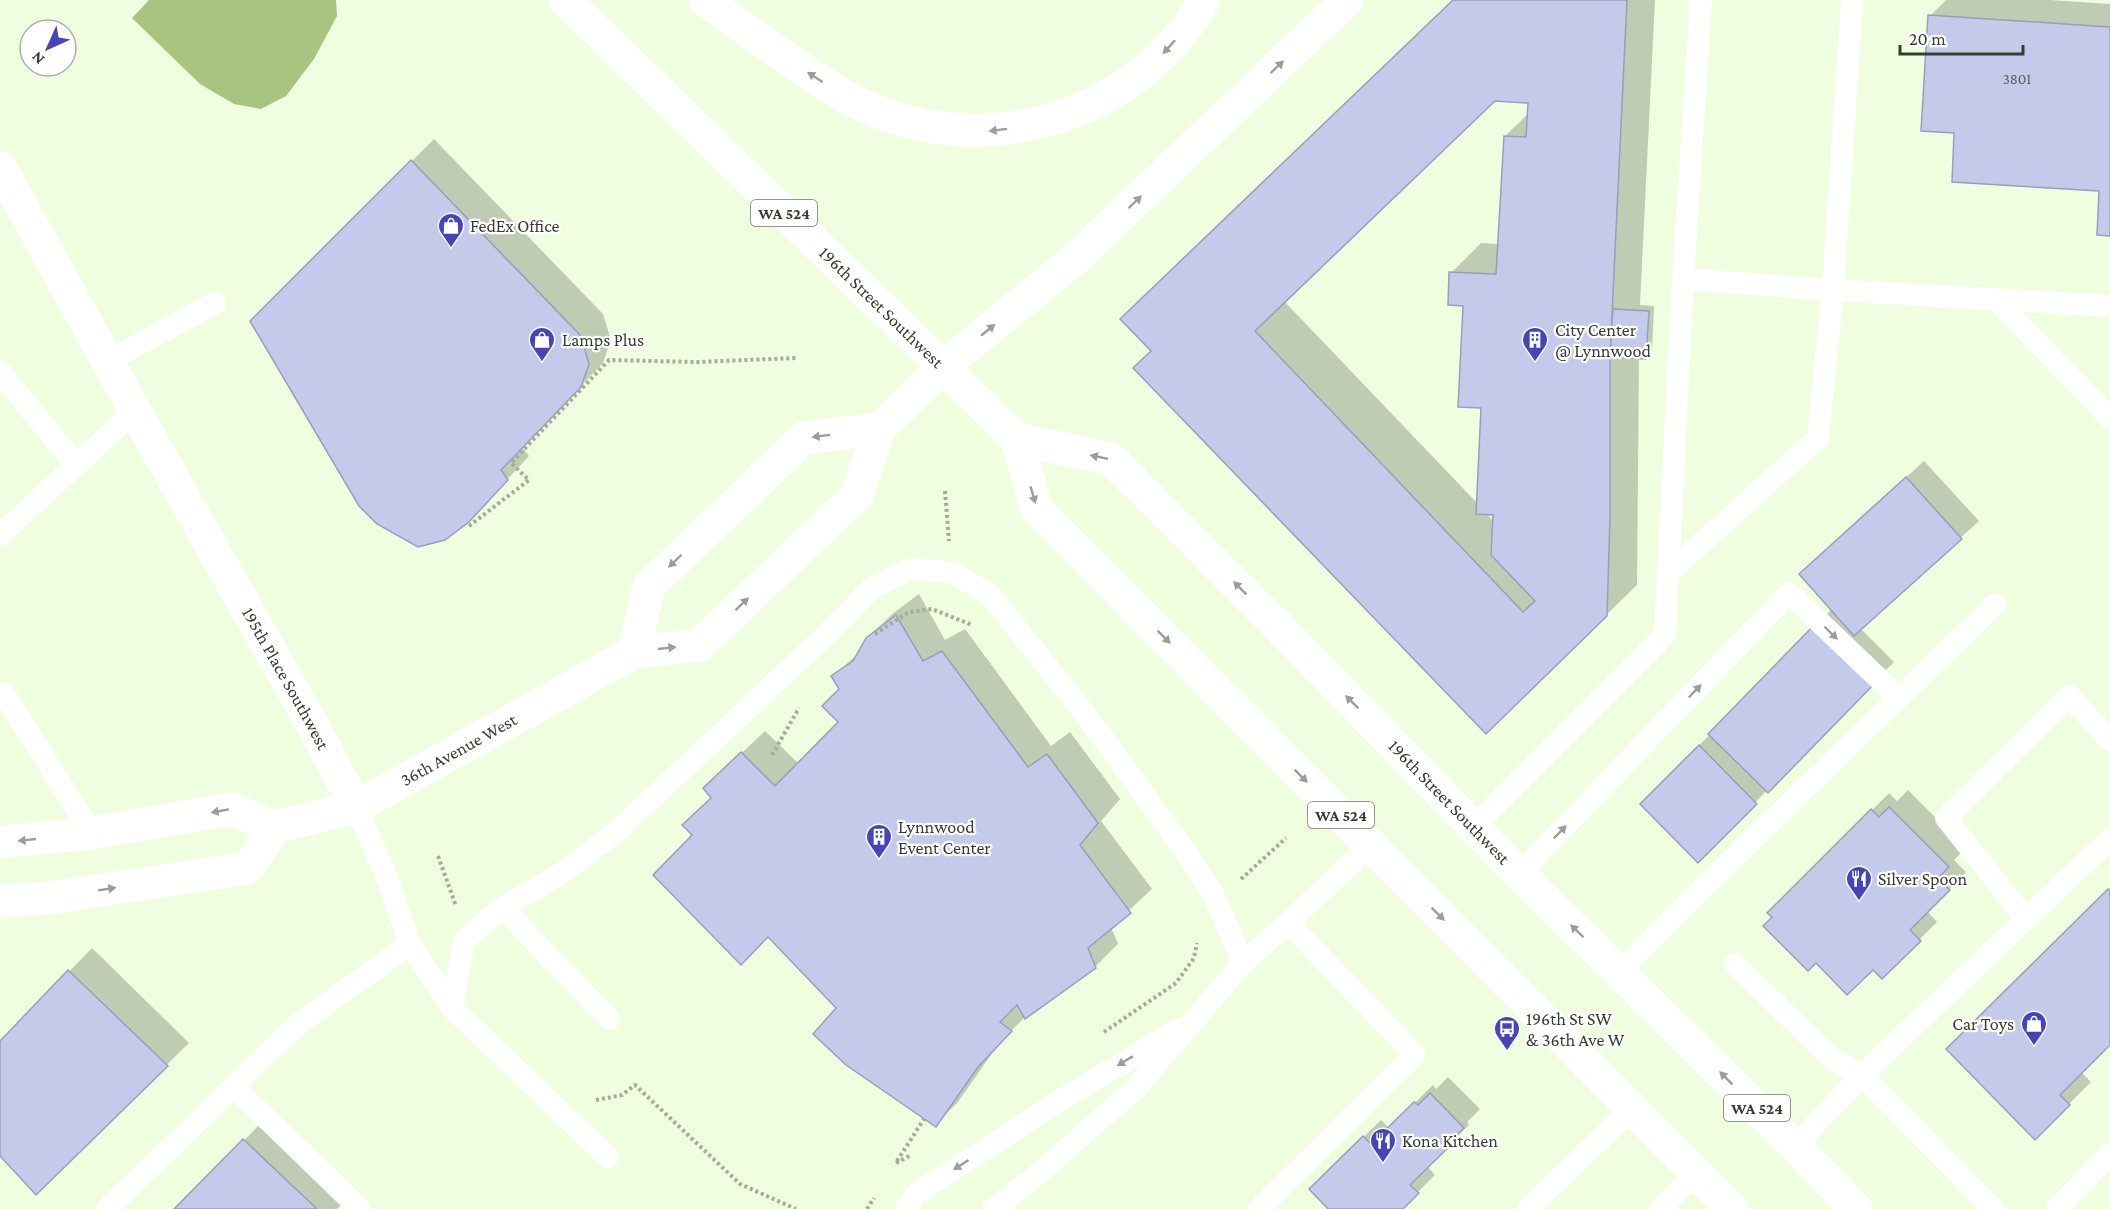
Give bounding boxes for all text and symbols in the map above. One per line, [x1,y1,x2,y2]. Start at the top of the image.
north arrow [18,18,78,78]
scale bar [1900,18,2023,56]
text: 20 m [1909,29,1946,49]
one-way arrow [1163,39,1176,54]
text: N [28,48,48,68]
one-way arrow [1269,61,1283,75]
one-way arrow [807,71,823,82]
house number: 3801 [2003,71,2031,87]
one-way arrow [988,125,1007,134]
one-way arrow [1128,195,1143,209]
road number: WA 524 [751,200,817,226]
shop icon: FedEx Office [436,211,466,249]
place label: FedEx Office [470,216,560,236]
street label: 196th Street Southwest [815,242,948,373]
place label: City Center @ Lynnwood [1555,320,1651,361]
one-way arrow [981,324,996,337]
shop icon: Lamps Plus [527,325,557,363]
building icon: City Center @ Lynnwood [1520,325,1550,363]
place label: Lamps Plus [562,330,644,350]
one-way arrow [812,431,831,441]
one-way arrow [1090,451,1108,461]
one-way arrow [1029,486,1038,504]
one-way arrow [668,554,683,568]
one-way arrow [1234,582,1248,596]
one-way arrow [735,597,750,611]
street label: 195th Place Southwest [238,604,334,754]
one-way arrow [1824,626,1839,640]
one-way arrow [1156,630,1170,644]
one-way arrow [657,643,676,653]
one-way arrow [1687,685,1701,699]
one-way arrow [1346,696,1360,710]
street label: 36th Avenue West [397,709,521,790]
street label: 196th Street Southwest [1384,736,1515,869]
one-way arrow [1294,768,1308,783]
road number: WA 524 [1308,802,1374,828]
one-way arrow [210,807,229,816]
place label: Lynnwood Event Center [898,817,991,858]
building icon: Lynnwood Event Center [864,822,894,860]
one-way arrow [1552,825,1566,839]
one-way arrow [18,835,37,845]
restaurant icon: Silver Spoon [1844,864,1874,902]
place label: Silver Spoon [1878,869,1967,889]
one-way arrow [98,884,117,893]
one-way arrow [1431,906,1445,920]
one-way arrow [1571,925,1585,939]
place label: 196th St SW & 36th Ave W [1526,1009,1625,1050]
shop icon: Car Toys [2019,1009,2049,1047]
bus stop icon: 196th St SW & 36th Ave W [1492,1014,1522,1052]
place label: Car Toys [1952,1014,2014,1034]
one-way arrow [1117,1056,1133,1067]
one-way arrow [1720,1071,1734,1085]
road number: WA 524 [1724,1095,1790,1121]
restaurant icon: Kona Kitchen [1368,1126,1398,1164]
place label: Kona Kitchen [1402,1131,1498,1151]
one-way arrow [953,1159,969,1171]

